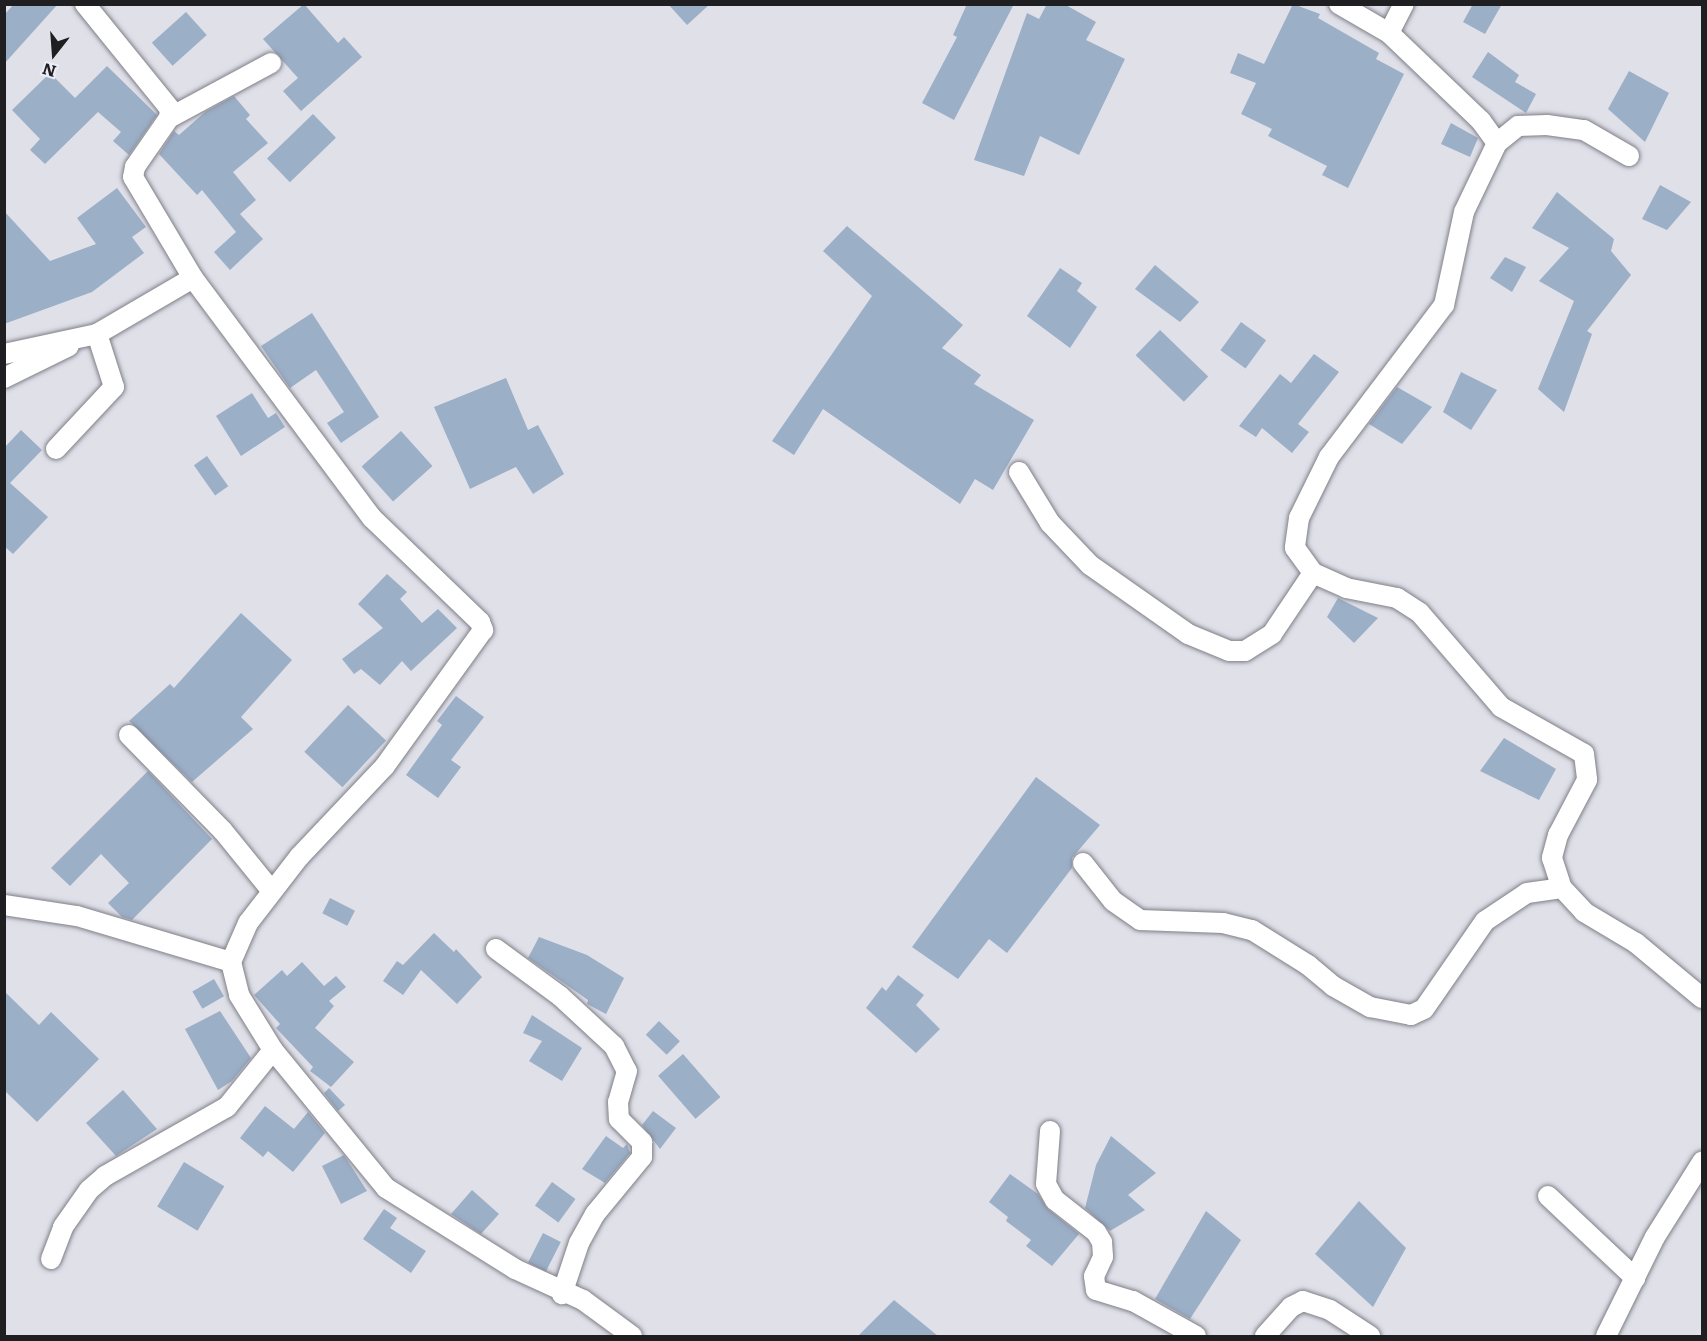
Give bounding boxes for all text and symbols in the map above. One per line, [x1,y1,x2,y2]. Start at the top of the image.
north arrow [24,24,84,84]
text: N [39,58,59,85]

